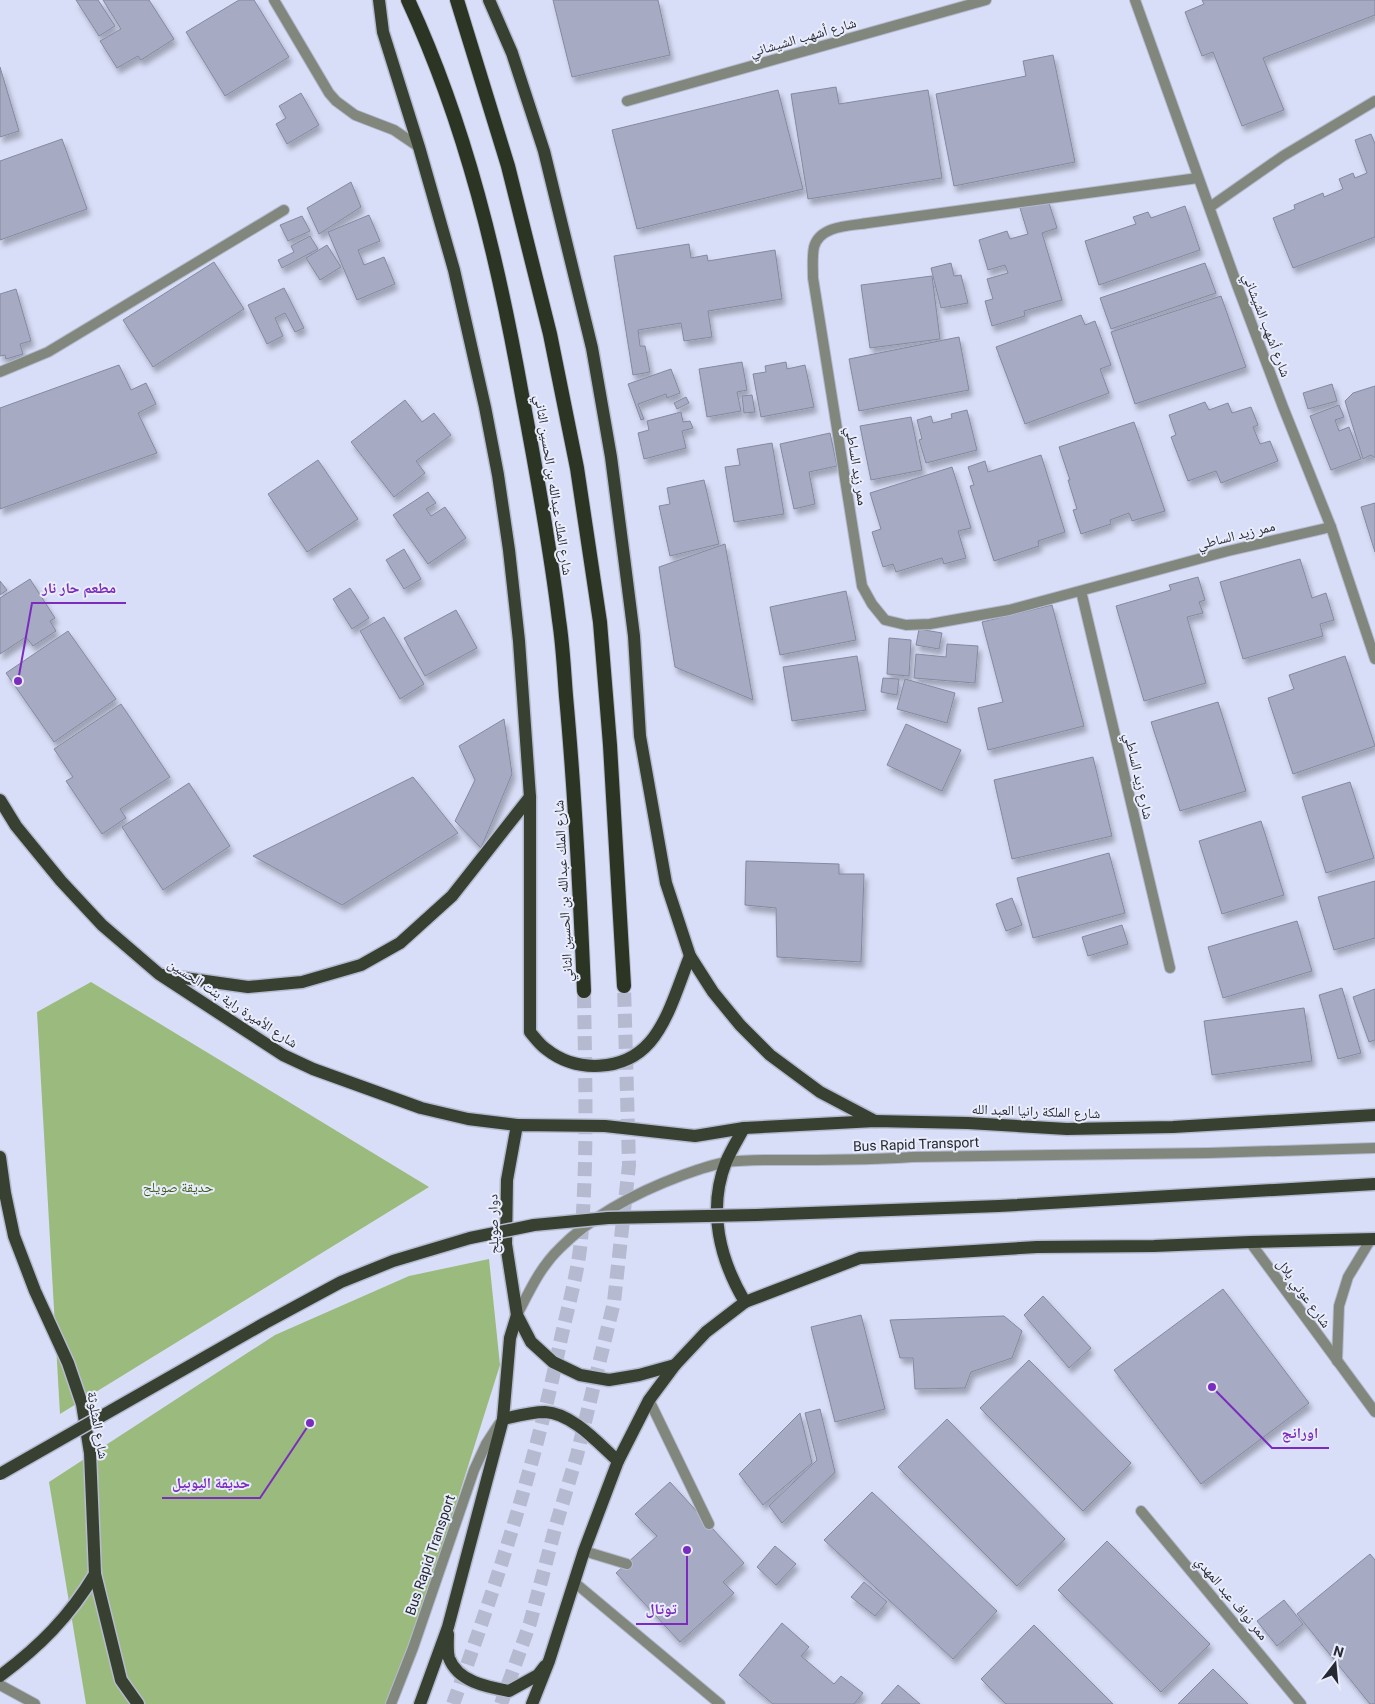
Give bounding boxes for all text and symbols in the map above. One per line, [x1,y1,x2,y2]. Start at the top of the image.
street label: شارع أشهب الشيشاني [748,14,859,63]
street label: شارع أشهب الشيشاني [1237,271,1294,380]
street label: شارع الملك عبدالله بن الحسين الثاني [528,394,576,577]
street label: ممر زيد الساطي [839,425,871,507]
street label: ممر زيد الساطي [1195,518,1277,556]
callout: مطعم حار نار [32,573,126,603]
text: مطعم حار نار [41,579,116,598]
street label: شارع زيد الساطي [1118,731,1157,822]
street label: شارع الملك عبدالله بن الحسين الثاني [550,799,579,982]
street label: شارع الأميرة راية بنت الحسين [164,955,301,1053]
street label: شارع الملكة رانيا العبد الله [971,1101,1101,1123]
street label: Bus Rapid Transport [853,1134,980,1154]
park label: حديقة صويلح [143,1179,213,1197]
street label: دوار صويلح [484,1194,504,1254]
street label: شارع عوني بلال [1271,1255,1334,1333]
street label: شارع المثلوثة [82,1390,112,1460]
callout: اورانج [1272,1418,1329,1448]
text: اورانج [1282,1424,1318,1443]
callout: حديقة اليوبيل [162,1468,260,1498]
text: حديقة اليوبيل [172,1474,250,1492]
street label: Bus Rapid Transport [402,1492,458,1617]
street label: ممر نواف عبد المهدي [1190,1553,1272,1645]
callout: توتال [636,1594,687,1624]
text: توتال [645,1600,677,1618]
north arrow [1310,1639,1360,1689]
text: N [1332,1642,1346,1661]

